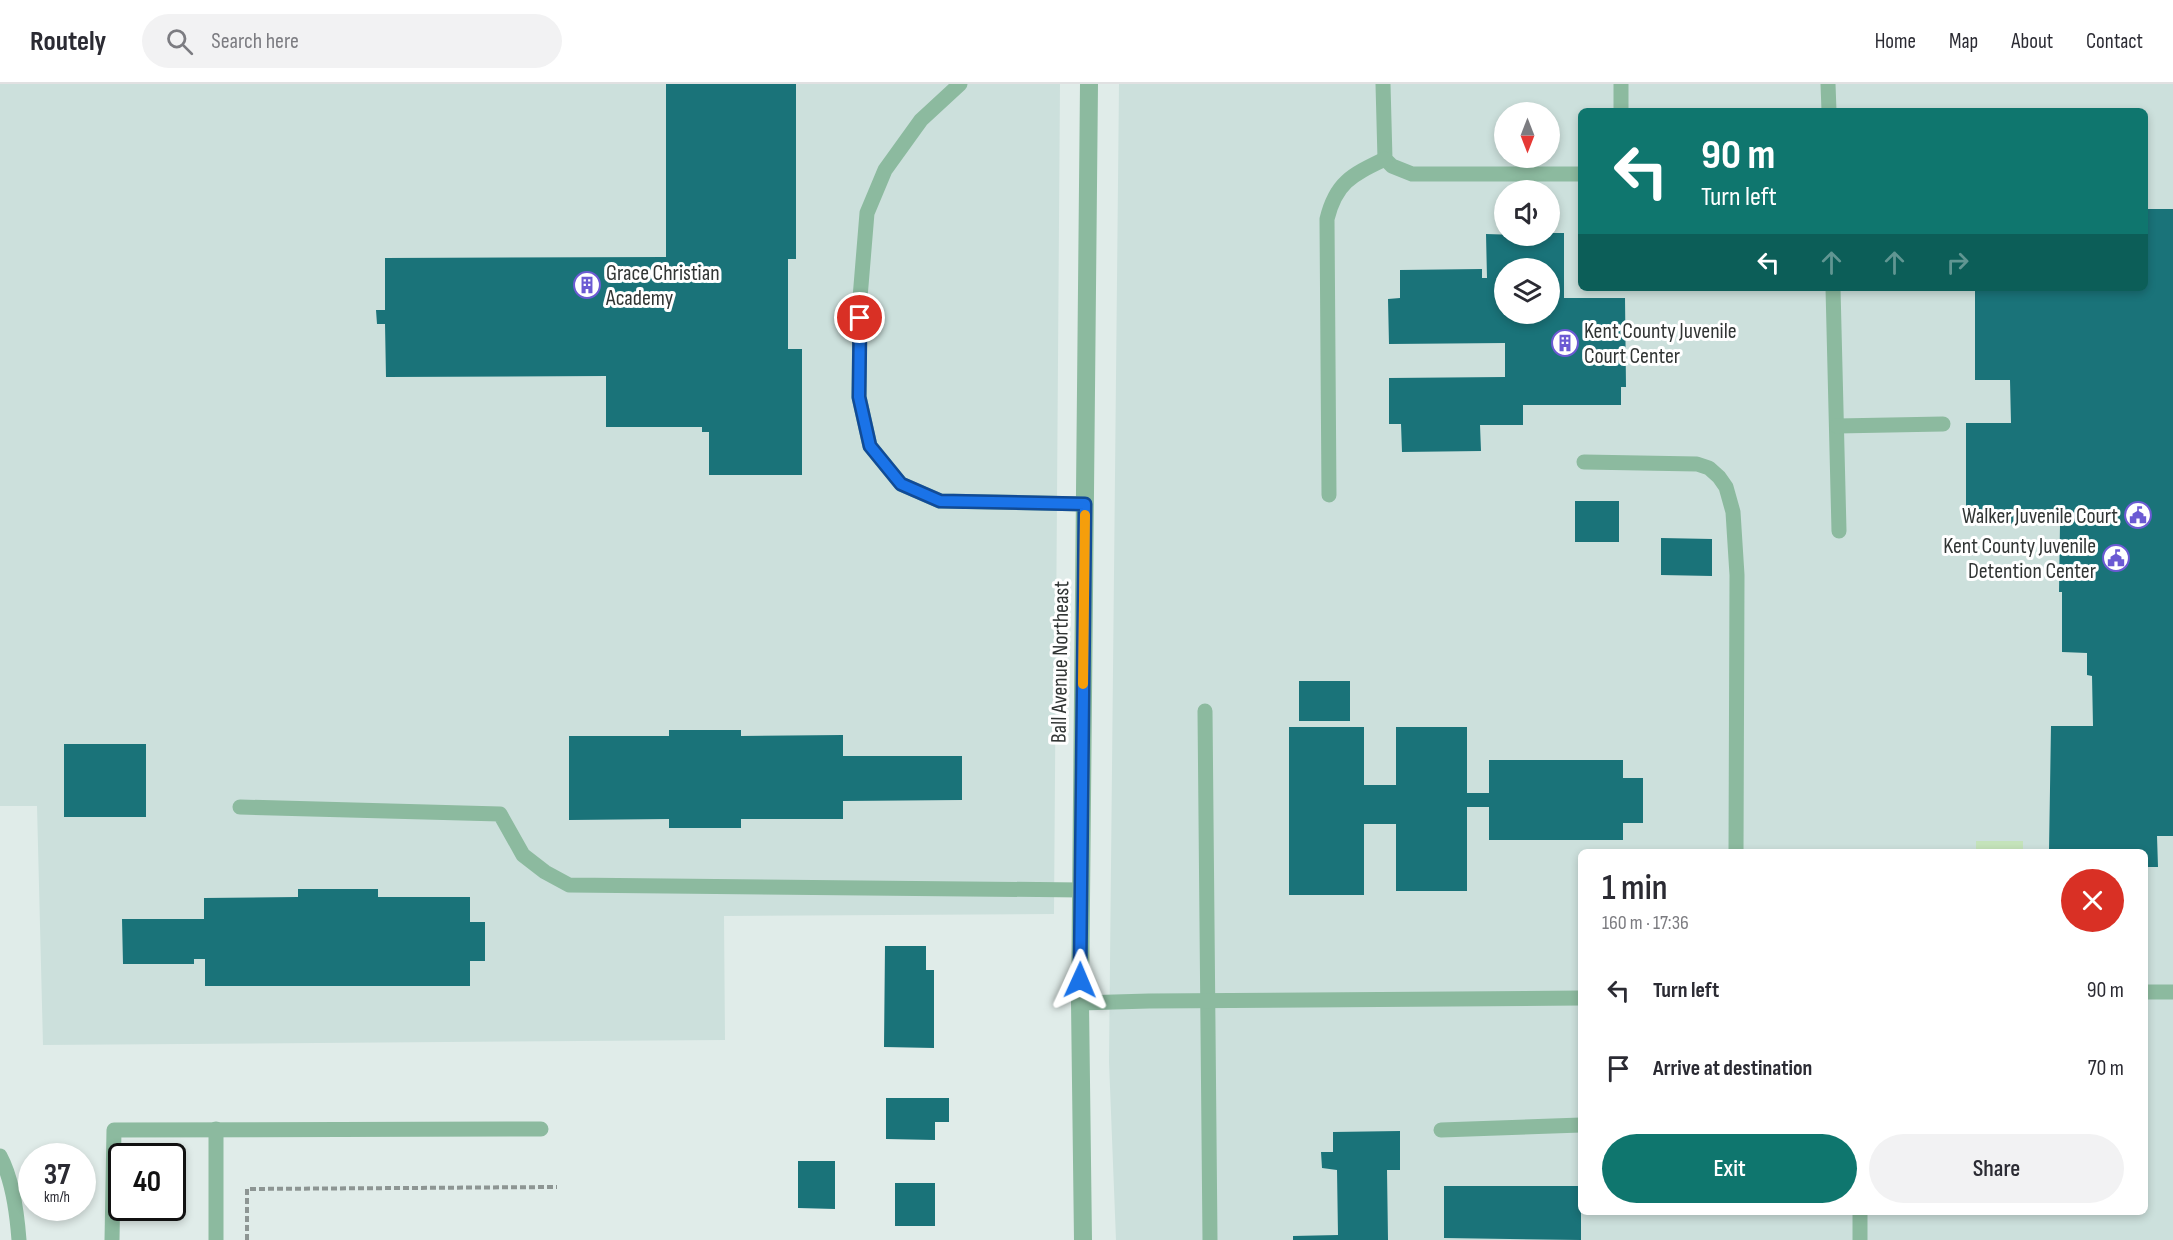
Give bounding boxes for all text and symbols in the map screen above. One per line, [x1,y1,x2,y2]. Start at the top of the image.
search box [142,14,562,68]
text: Routely [30,25,106,58]
icon: search [163,25,196,58]
text: Search here [211,28,299,55]
text: Home [1875,29,1916,54]
text: Map [1949,29,1978,54]
text: About [2011,29,2053,54]
text: Contact [2086,29,2143,54]
north arrow [1494,102,1560,168]
map controls [1494,102,1560,324]
text: 90 m [1701,130,1775,181]
icon: left [1602,132,1680,210]
button: sound [1494,180,1560,246]
text: Turn left [1701,181,1777,213]
icon: left [1752,246,1785,279]
icon: ahead [1815,246,1848,279]
icon: ahead [1878,246,1911,279]
icon: right [1941,246,1974,279]
button: layers [1494,258,1560,324]
place label: Grace Christian Academy [605,260,720,312]
building icon: Grace Christian Academy [572,270,602,300]
pin [834,292,885,343]
icon: arrive [843,301,876,334]
place label: Kent County Juvenile Court Center [1584,318,1737,370]
building icon: Kent County Juvenile Court Center [1550,328,1580,358]
public building icon: Walker Juvenile Court [2123,500,2153,530]
place label: Walker Juvenile Court [1962,503,2118,530]
place label: Kent County Juvenile Detention Center [1943,533,2096,585]
public building icon: Kent County Juvenile Detention Center [2101,543,2131,573]
street label: Ball Avenue Northeast [1046,580,1075,743]
text: 1 min [1602,867,1667,910]
button: close [2061,869,2124,932]
text: 160 m · 17:36 [1602,911,1689,935]
position arrow [1048,948,1112,1012]
icon: left [1602,974,1635,1007]
text: Turn left [1653,977,1719,1004]
text: 90 m [2087,977,2124,1004]
icon: arrive [1602,1052,1635,1085]
text: Arrive at destination [1653,1055,1812,1082]
text: 70 m [2088,1055,2124,1082]
button: Exit [1602,1134,1857,1203]
button: Share [1869,1134,2124,1203]
speed limit sign: 40 [108,1143,186,1221]
text: 37 [44,1157,70,1193]
text: km/h [44,1188,70,1207]

